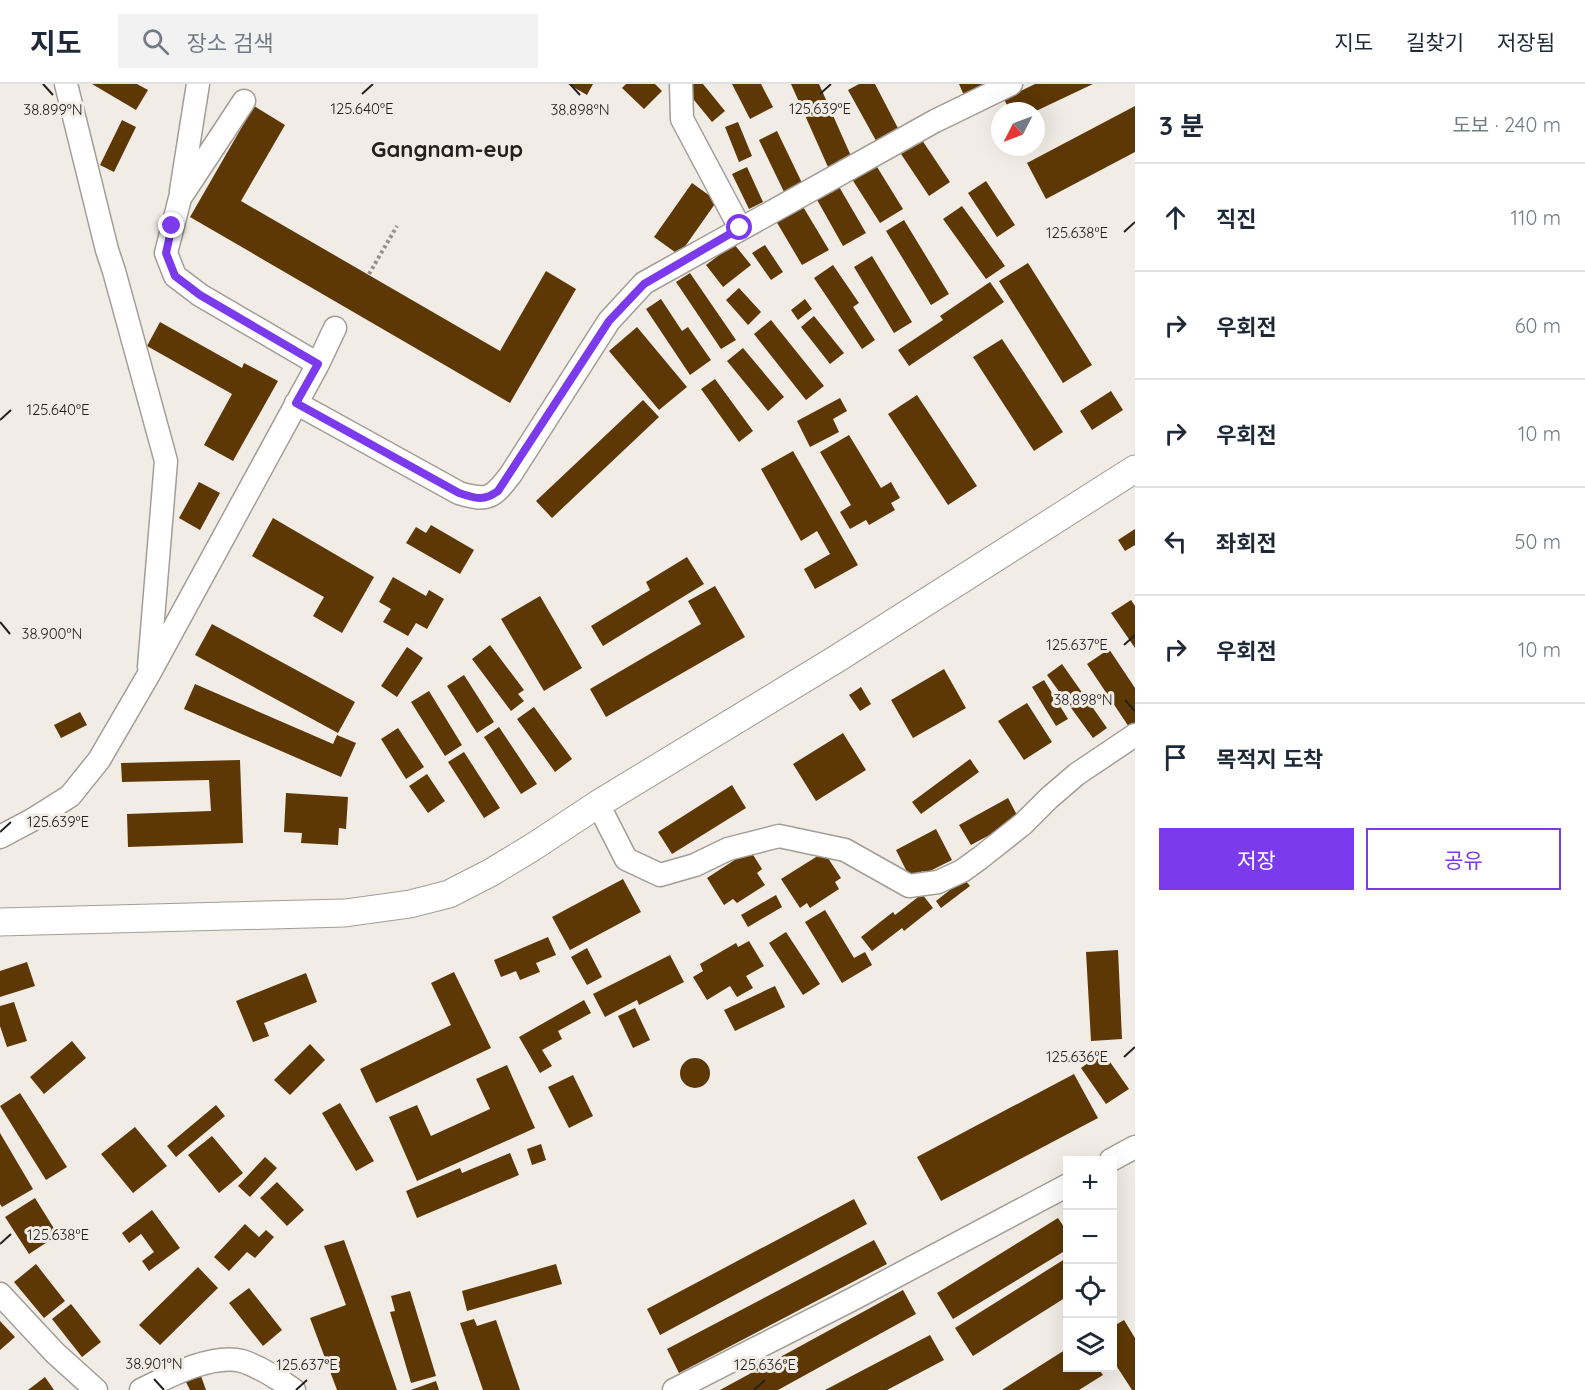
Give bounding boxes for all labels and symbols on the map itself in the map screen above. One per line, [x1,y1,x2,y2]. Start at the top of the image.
text: 125.640°E [330,99,394,118]
text: 125.639°E [789,99,851,118]
text: 38.899°N [23,100,83,119]
text: 38.898°N [550,100,610,119]
north arrow [991,102,1045,156]
district label: Gangnam-eup [371,135,523,163]
route end [158,212,184,238]
route start [726,214,752,240]
text: 125.638°E [1046,223,1108,242]
text: 125.640°E [26,400,90,419]
text: 38.900°N [22,624,82,643]
text: 125.637°E [1046,635,1108,654]
text: 38.898°N [1053,690,1113,709]
text: 125.639°E [27,812,89,831]
text: 125.636°E [1046,1047,1108,1066]
text: 125.638°E [27,1225,89,1244]
text: 38.901°N [125,1354,183,1373]
text: 125.637°E [276,1355,338,1374]
text: 125.636°E [734,1355,796,1374]

